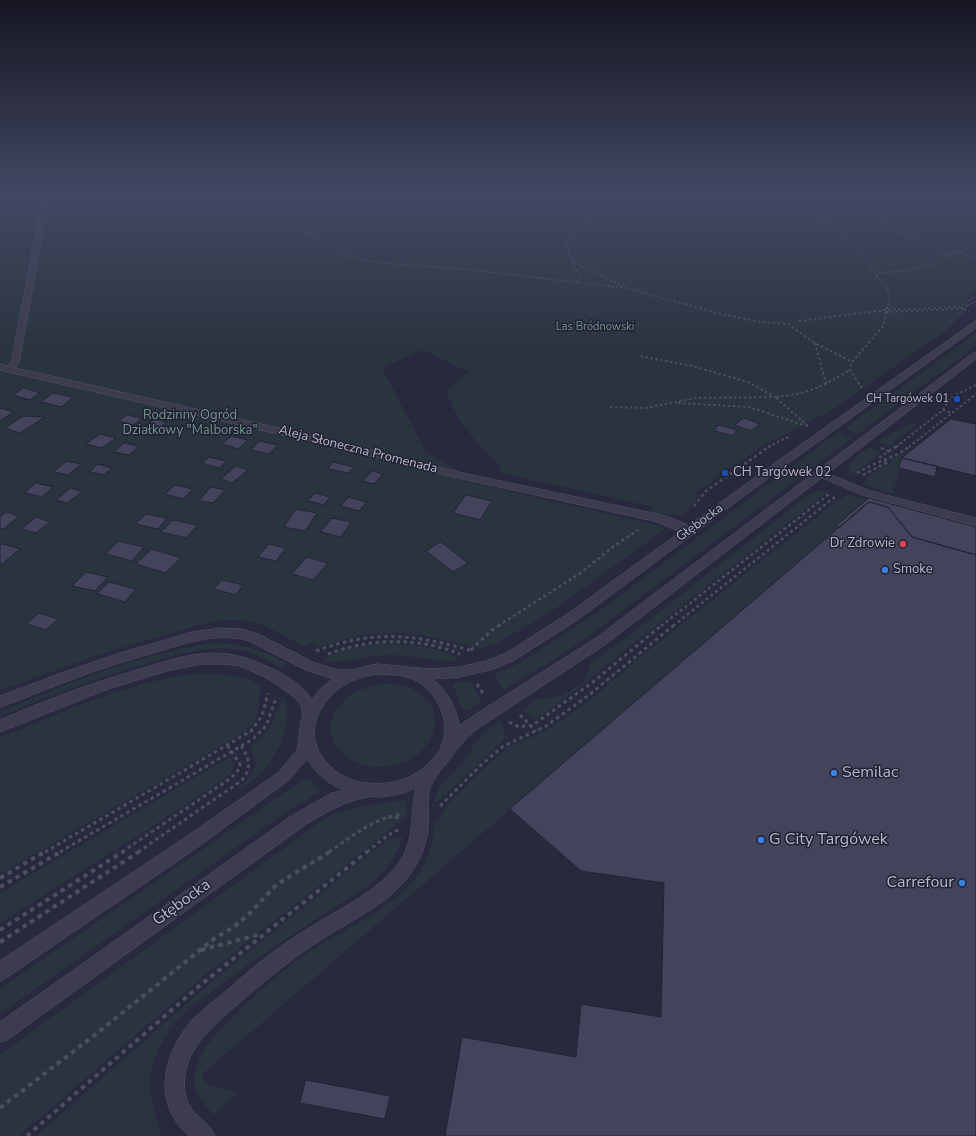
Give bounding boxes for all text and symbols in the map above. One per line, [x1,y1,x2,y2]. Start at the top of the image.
park label: Las Bródnowski [556,320,634,334]
place label: CH Targówek 01 [866,392,949,406]
marker: CH Targówek 01 [952,394,962,404]
park label: Rodzinny Ogród Działkowy "Malborska" [122,408,258,439]
street label: Aleja Słoneczna Promenada [277,423,439,477]
place label: CH Targówek 02 [733,465,831,481]
marker: CH Targówek 02 [720,468,730,478]
street label: Głębocka [673,501,727,545]
place label: Dr Zdrowie [830,536,895,552]
marker: Dr Zdrowie [898,539,908,549]
place label: Smoke [893,562,933,578]
marker: Smoke [880,565,890,575]
place label: Semilac [842,763,898,783]
marker: Semilac [829,768,839,778]
place label: G City Targówek [769,830,888,850]
marker: G City Targówek [756,835,766,845]
place label: Carrefour [886,873,954,893]
street label: Głębocka [149,876,215,930]
marker: Carrefour [957,878,967,888]

